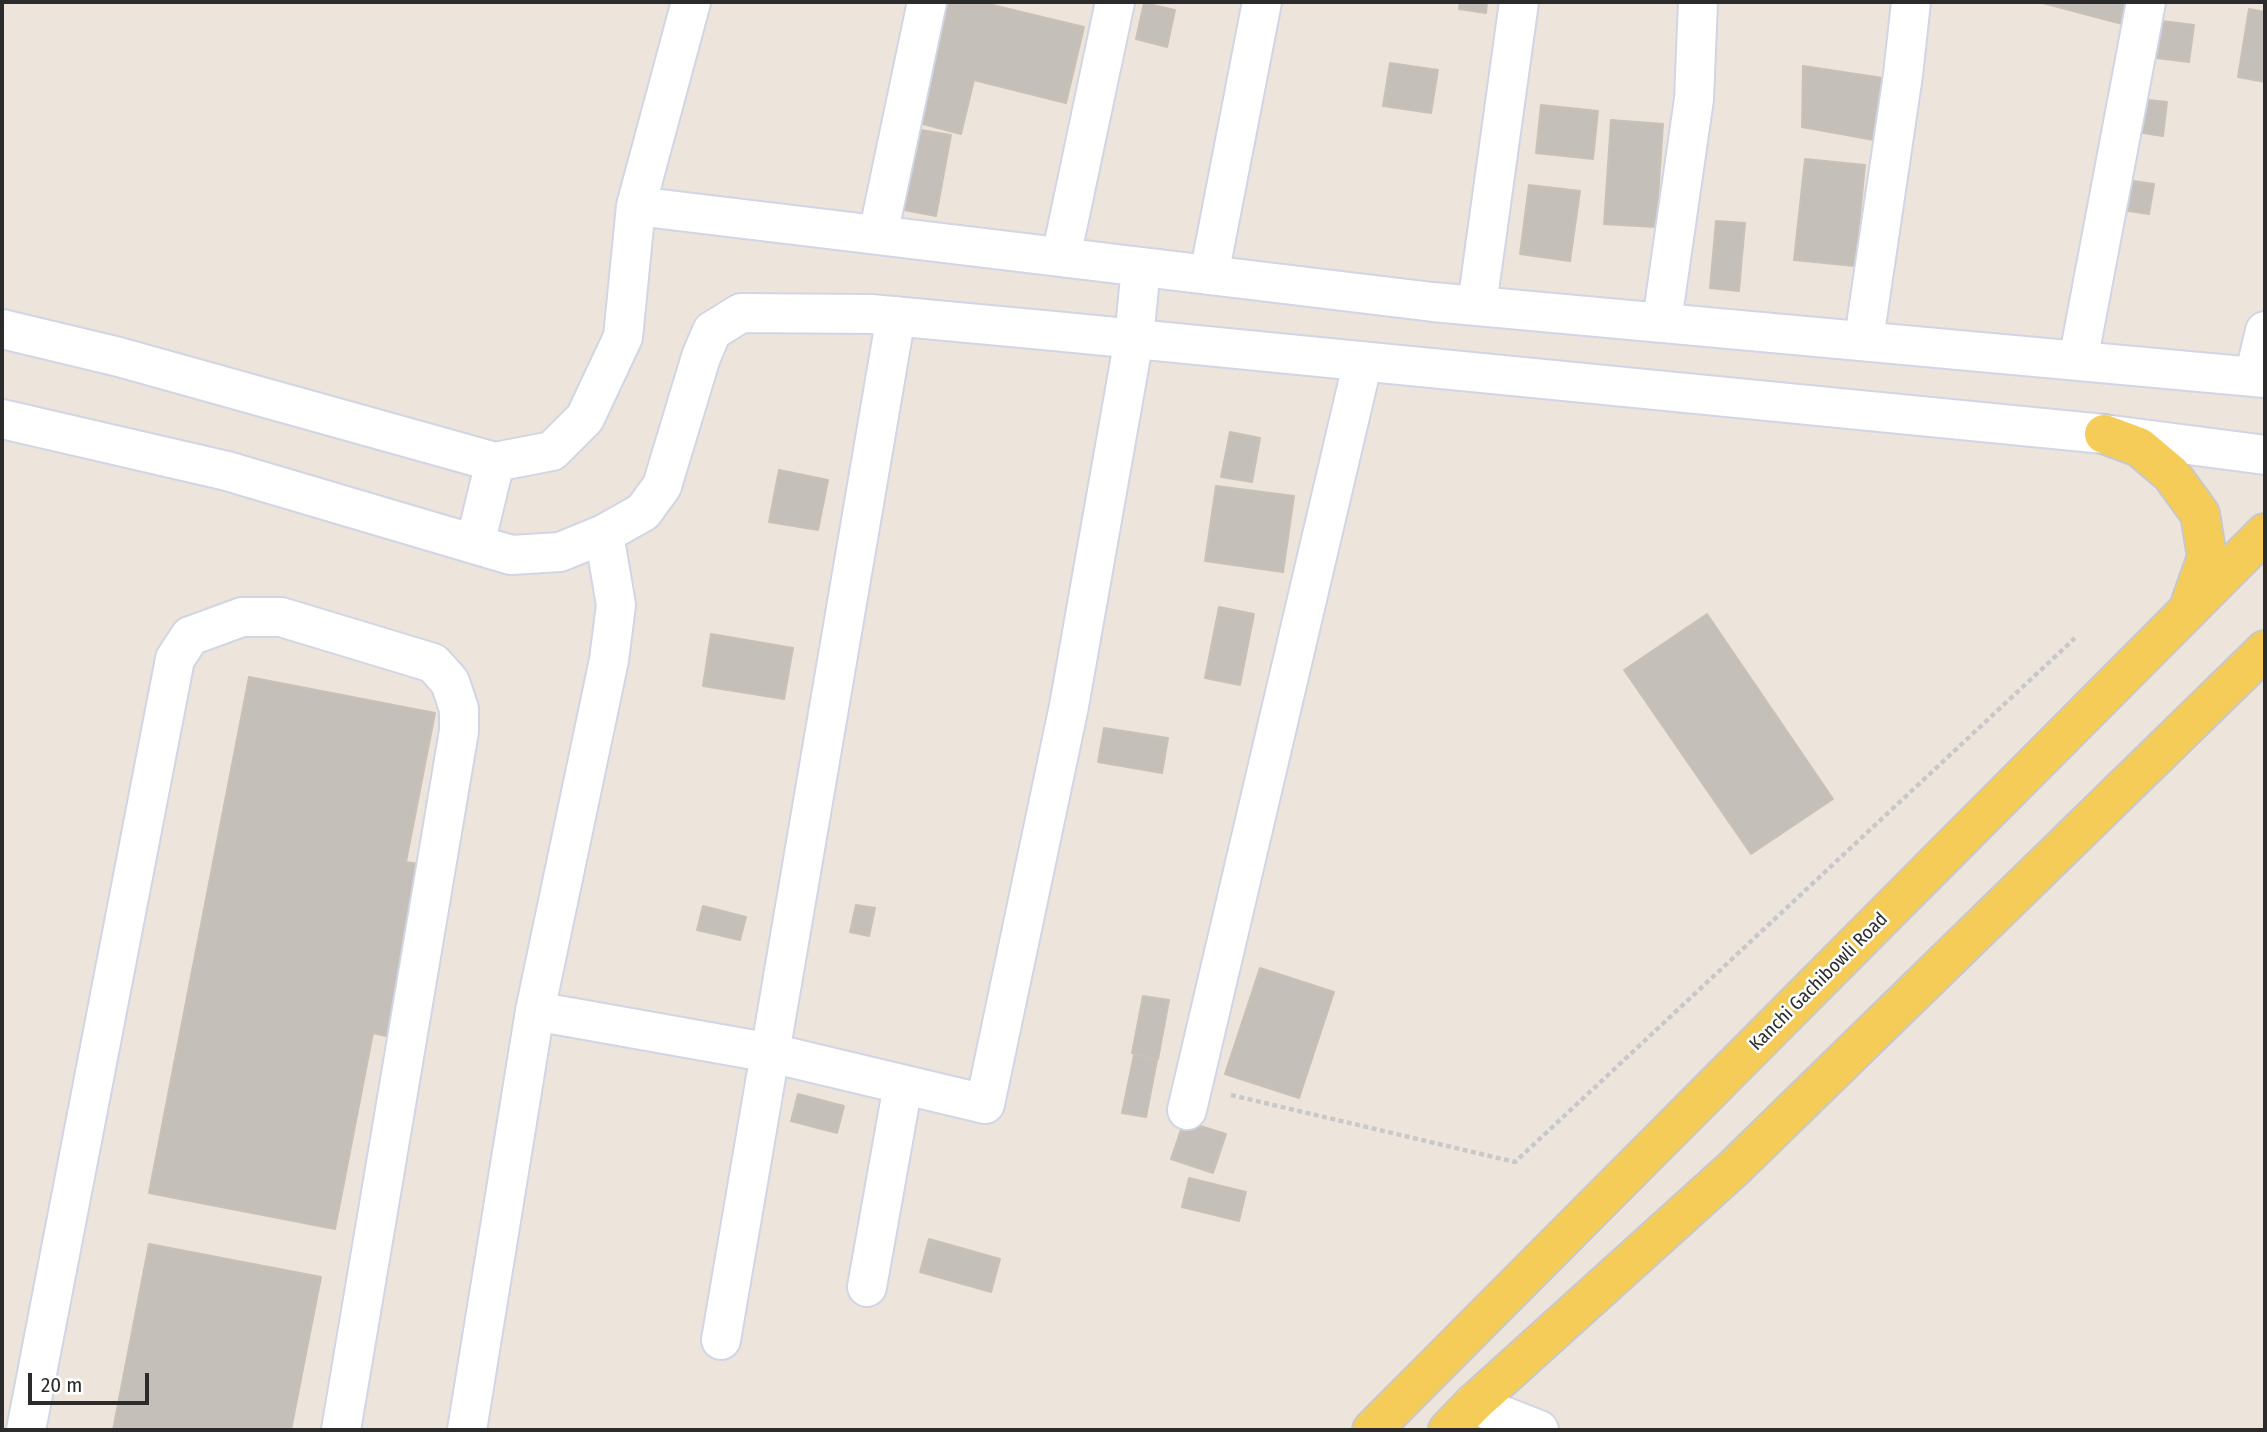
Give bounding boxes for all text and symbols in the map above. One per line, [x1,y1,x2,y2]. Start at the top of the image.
street label: Kanchi Gachibowli Road [1745,908,1893,1056]
scale bar [32,1358,152,1402]
text: 20 m [41,1372,82,1398]

